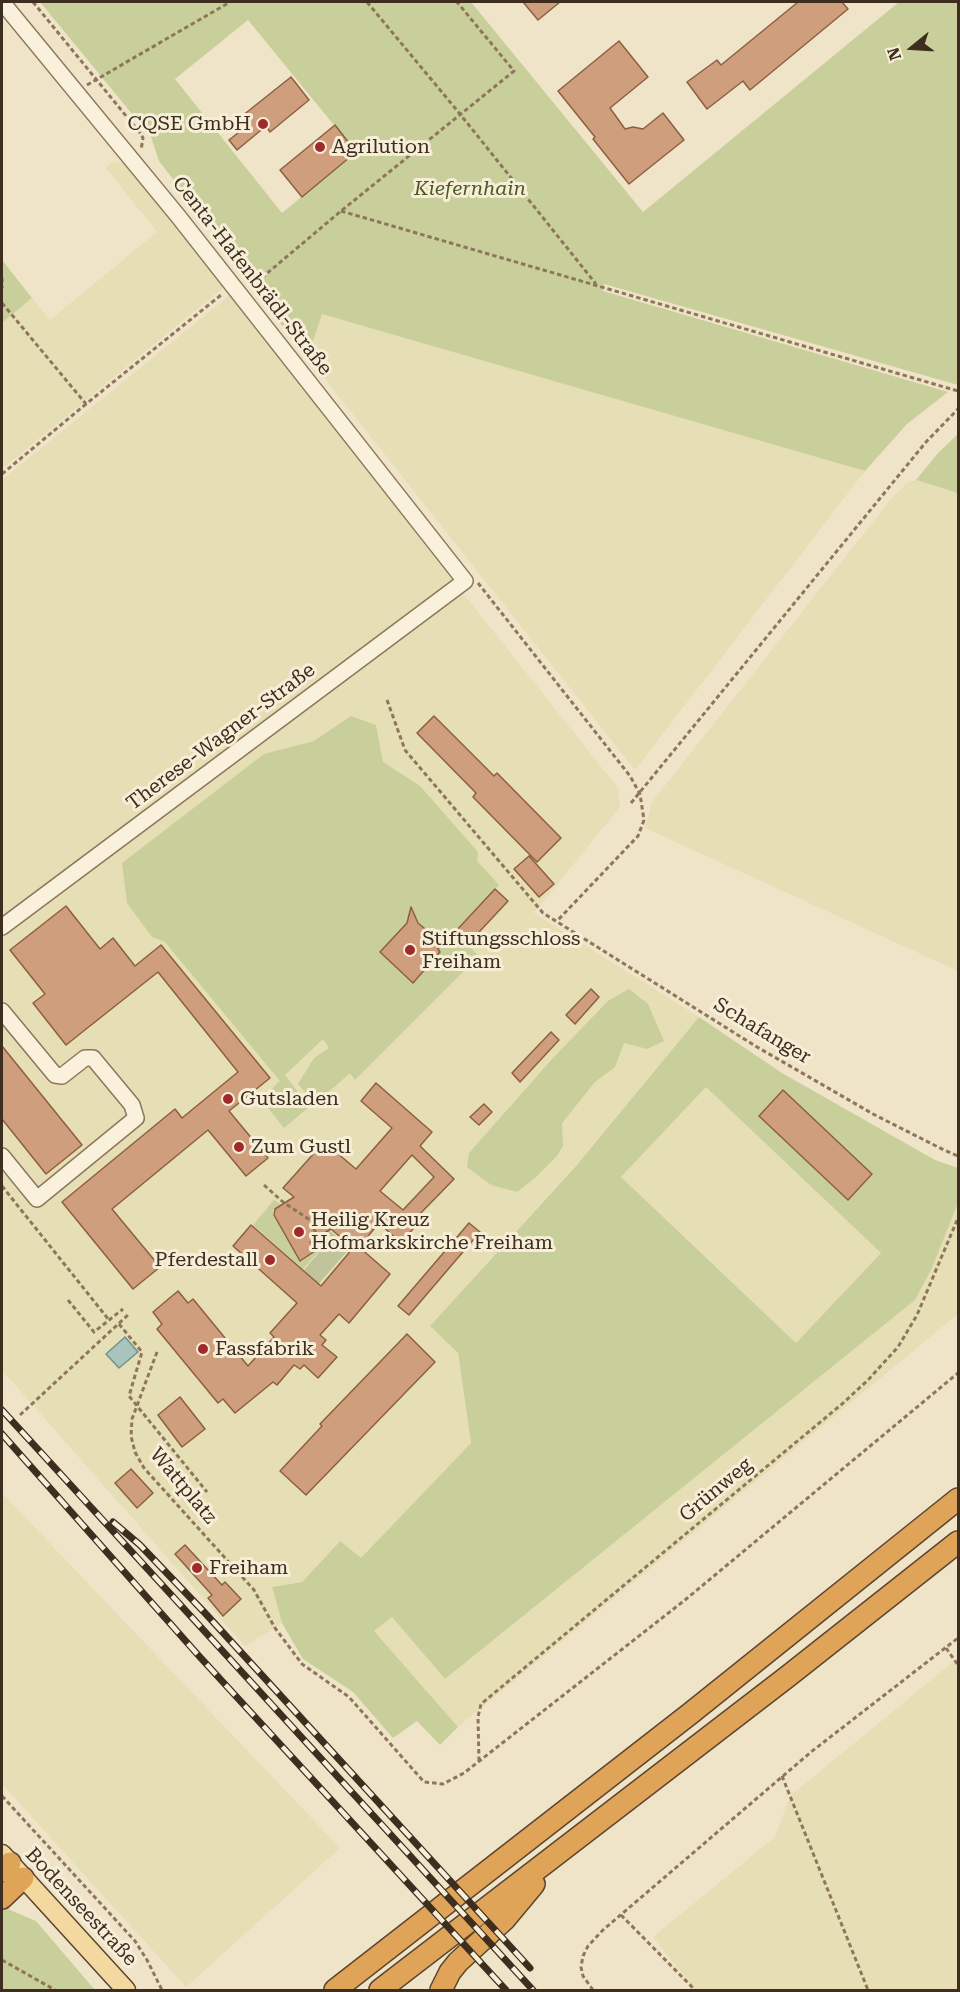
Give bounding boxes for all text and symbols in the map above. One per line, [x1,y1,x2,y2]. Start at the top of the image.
north arrow [882,18,942,78]
text: N [883,45,905,63]
place label: CQSE GmbH [127,112,251,136]
marker: CQSE GmbH [256,117,270,131]
place label: Agrilution [332,135,430,159]
marker: Agrilution [313,140,327,154]
street label: Centa-Hafenbrädl-Straße [167,172,337,380]
park label: Kiefernhain [414,177,526,201]
street label: Therese-Wagner-Straße [122,658,320,816]
place label: Stiftungsschloss Freiham [422,927,580,974]
marker: Stiftungsschloss Freiham [403,943,417,957]
street label: Schafanger [709,993,815,1069]
place label: Gutsladen [240,1087,339,1111]
marker: Gutsladen [221,1092,235,1106]
place label: Zum Gustl [251,1135,351,1159]
marker: Zum Gustl [232,1140,246,1154]
place label: Heilig Kreuz Hofmarkskirche Freiham [311,1208,553,1255]
marker: Heilig Kreuz Hofmarkskirche Freiham [292,1225,306,1239]
place label: Pferdestall [155,1248,258,1272]
marker: Pferdestall [263,1253,277,1267]
place label: Fassfabrik [215,1337,314,1361]
marker: Fassfabrik [196,1342,210,1356]
street label: Wattplatz [144,1443,222,1529]
street label: Grünweg [675,1453,757,1527]
place label: Freiham [209,1556,288,1580]
marker: Freiham [190,1561,204,1575]
street label: Bodenseestraße [20,1843,142,1971]

